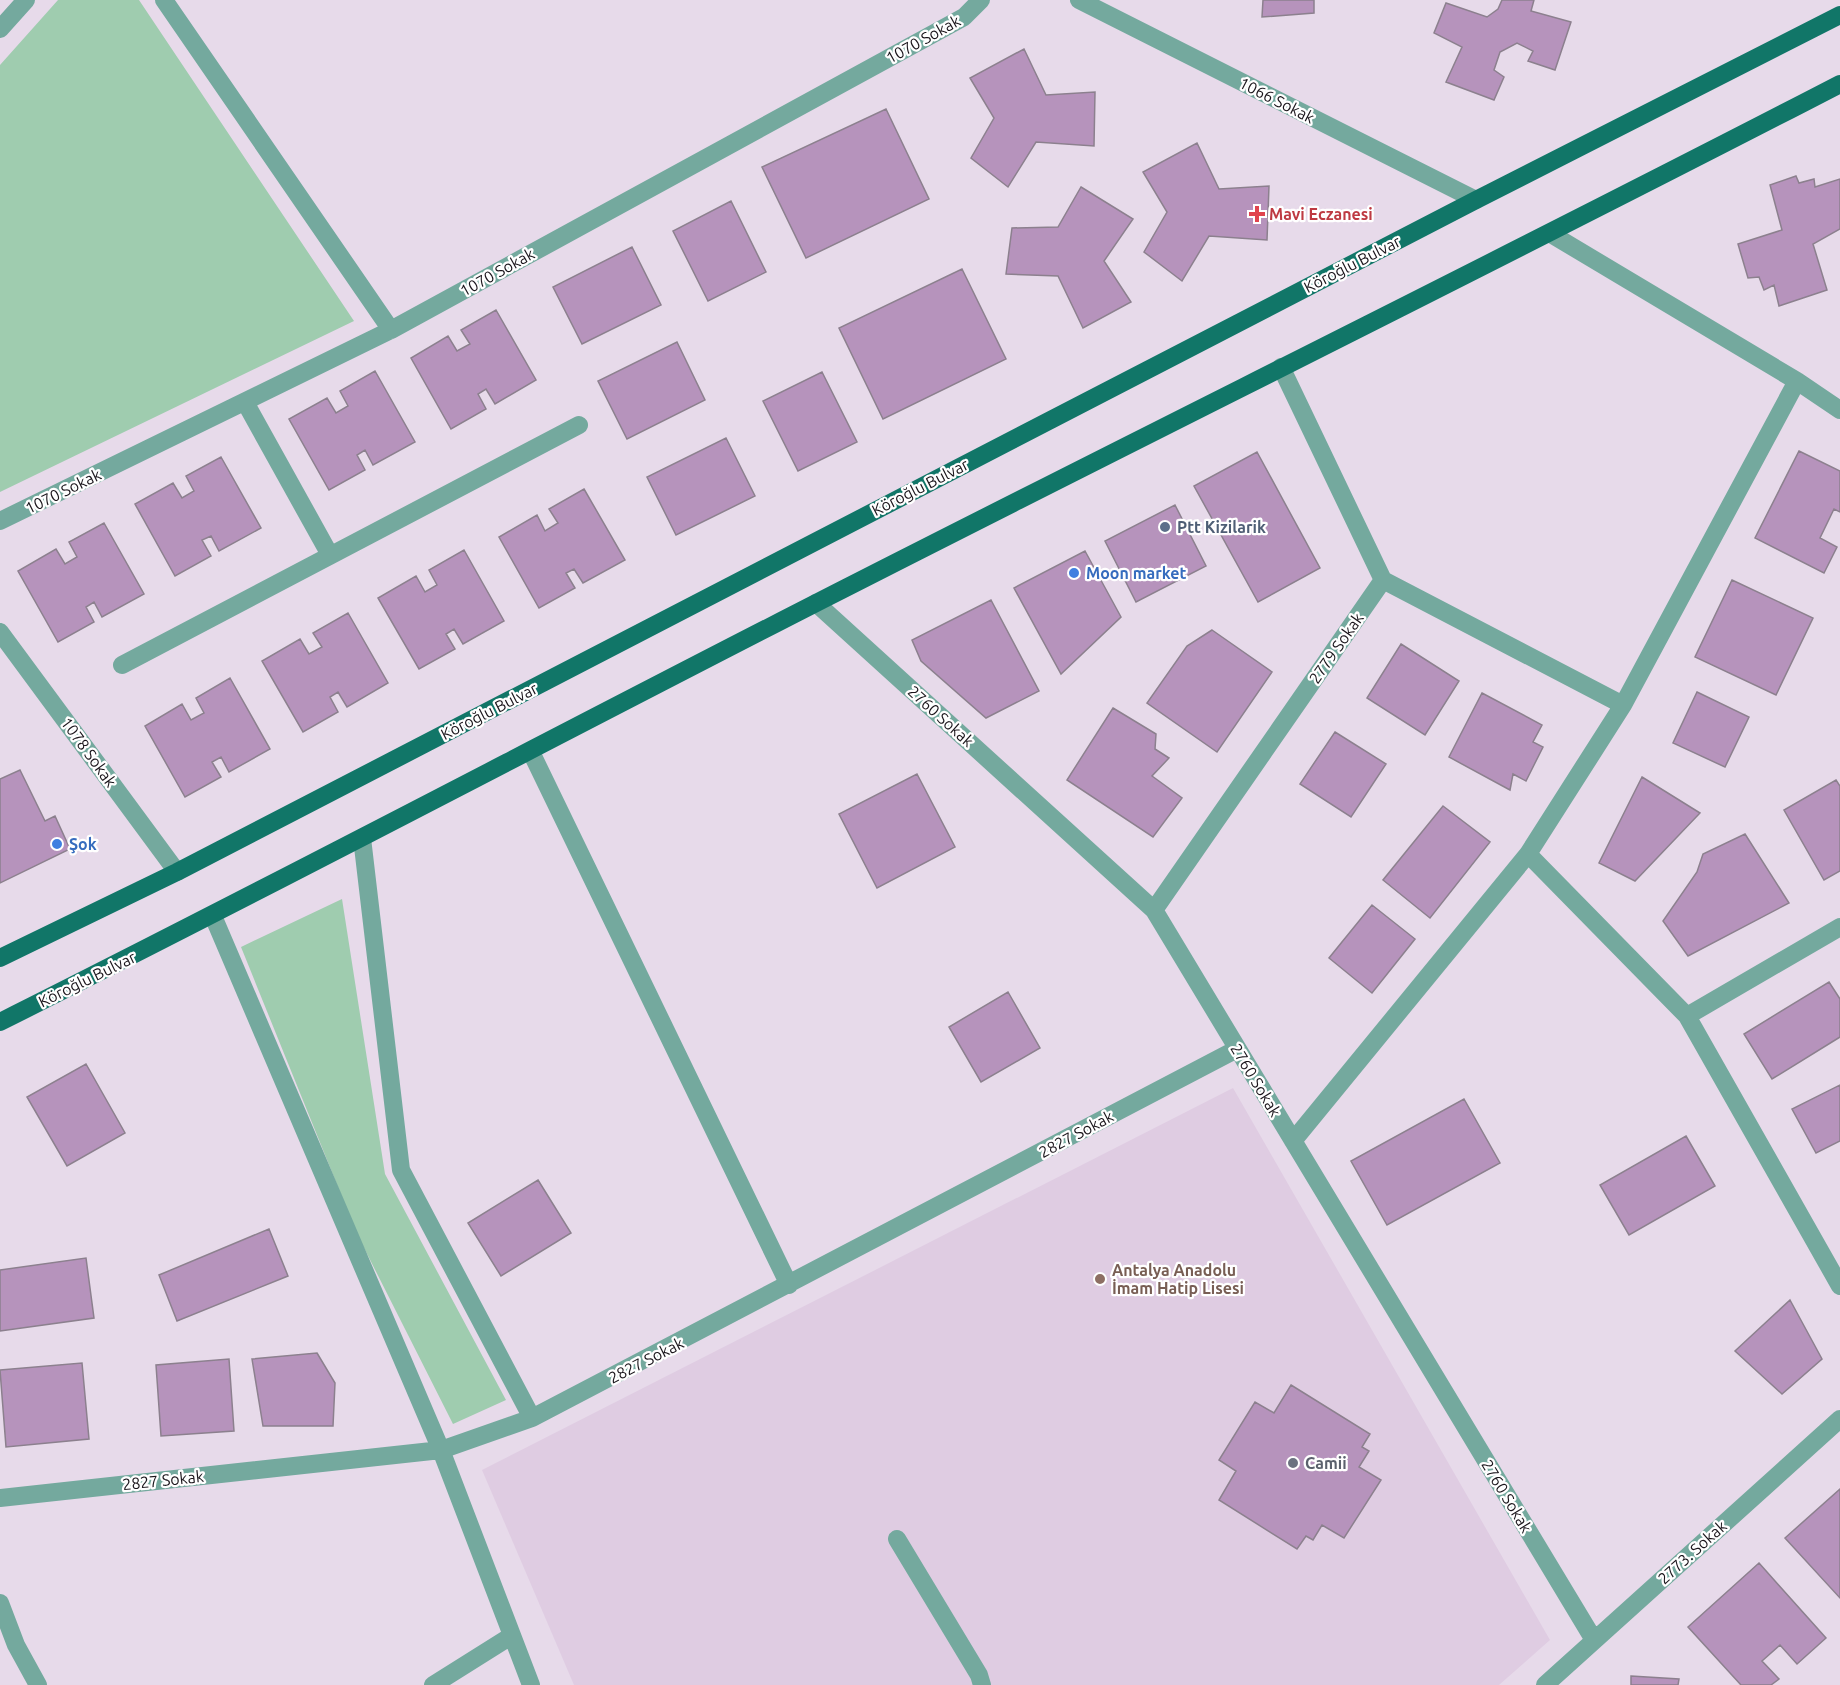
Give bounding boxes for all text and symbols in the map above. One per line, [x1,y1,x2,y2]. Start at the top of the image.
street label: 1070 Sokak [883,11,963,67]
street label: 1066 Sokak [1236,73,1318,127]
place label: Mavi Eczanesi [1269,205,1373,223]
marker: Mavi Eczanesi [1250,207,1264,221]
street label: Köroğlu Bulvar [1301,232,1403,296]
street label: 1070 Sokak [457,244,537,300]
street label: Köroğlu Bulvar [869,455,971,519]
street label: 1070 Sokak [22,465,104,517]
place label: Ptt Kizilarik [1177,518,1266,536]
marker: Ptt Kizilarik [1158,520,1172,534]
place label: Moon market [1086,564,1186,582]
marker: Moon market [1067,566,1081,580]
street label: 2779 Sokak [1305,609,1367,687]
street label: Köroğlu Bulvar [438,679,540,743]
street label: 2760 Sokak [905,682,977,750]
street label: 1078 Sokak [58,714,120,790]
place label: Şok [69,835,97,854]
marker: Şok [50,837,64,851]
street label: Köroğlu Bulvar [35,948,139,1010]
street label: 2760 Sokak [1227,1040,1285,1120]
street label: 2827 Sokak [1036,1107,1116,1161]
place label: Antalya Anadolu İmam Hatip Lisesi [1112,1261,1244,1297]
marker: Antalya Anadolu İmam Hatip Lisesi [1093,1272,1107,1286]
street label: 2827 Sokak [605,1333,687,1387]
place label: Camii [1305,1454,1347,1472]
marker: Camii [1286,1456,1300,1470]
street label: 2760 Sokak [1478,1456,1536,1536]
street label: 2827 Sokak [121,1467,205,1493]
street label: 2773. Sokak [1654,1517,1730,1587]

